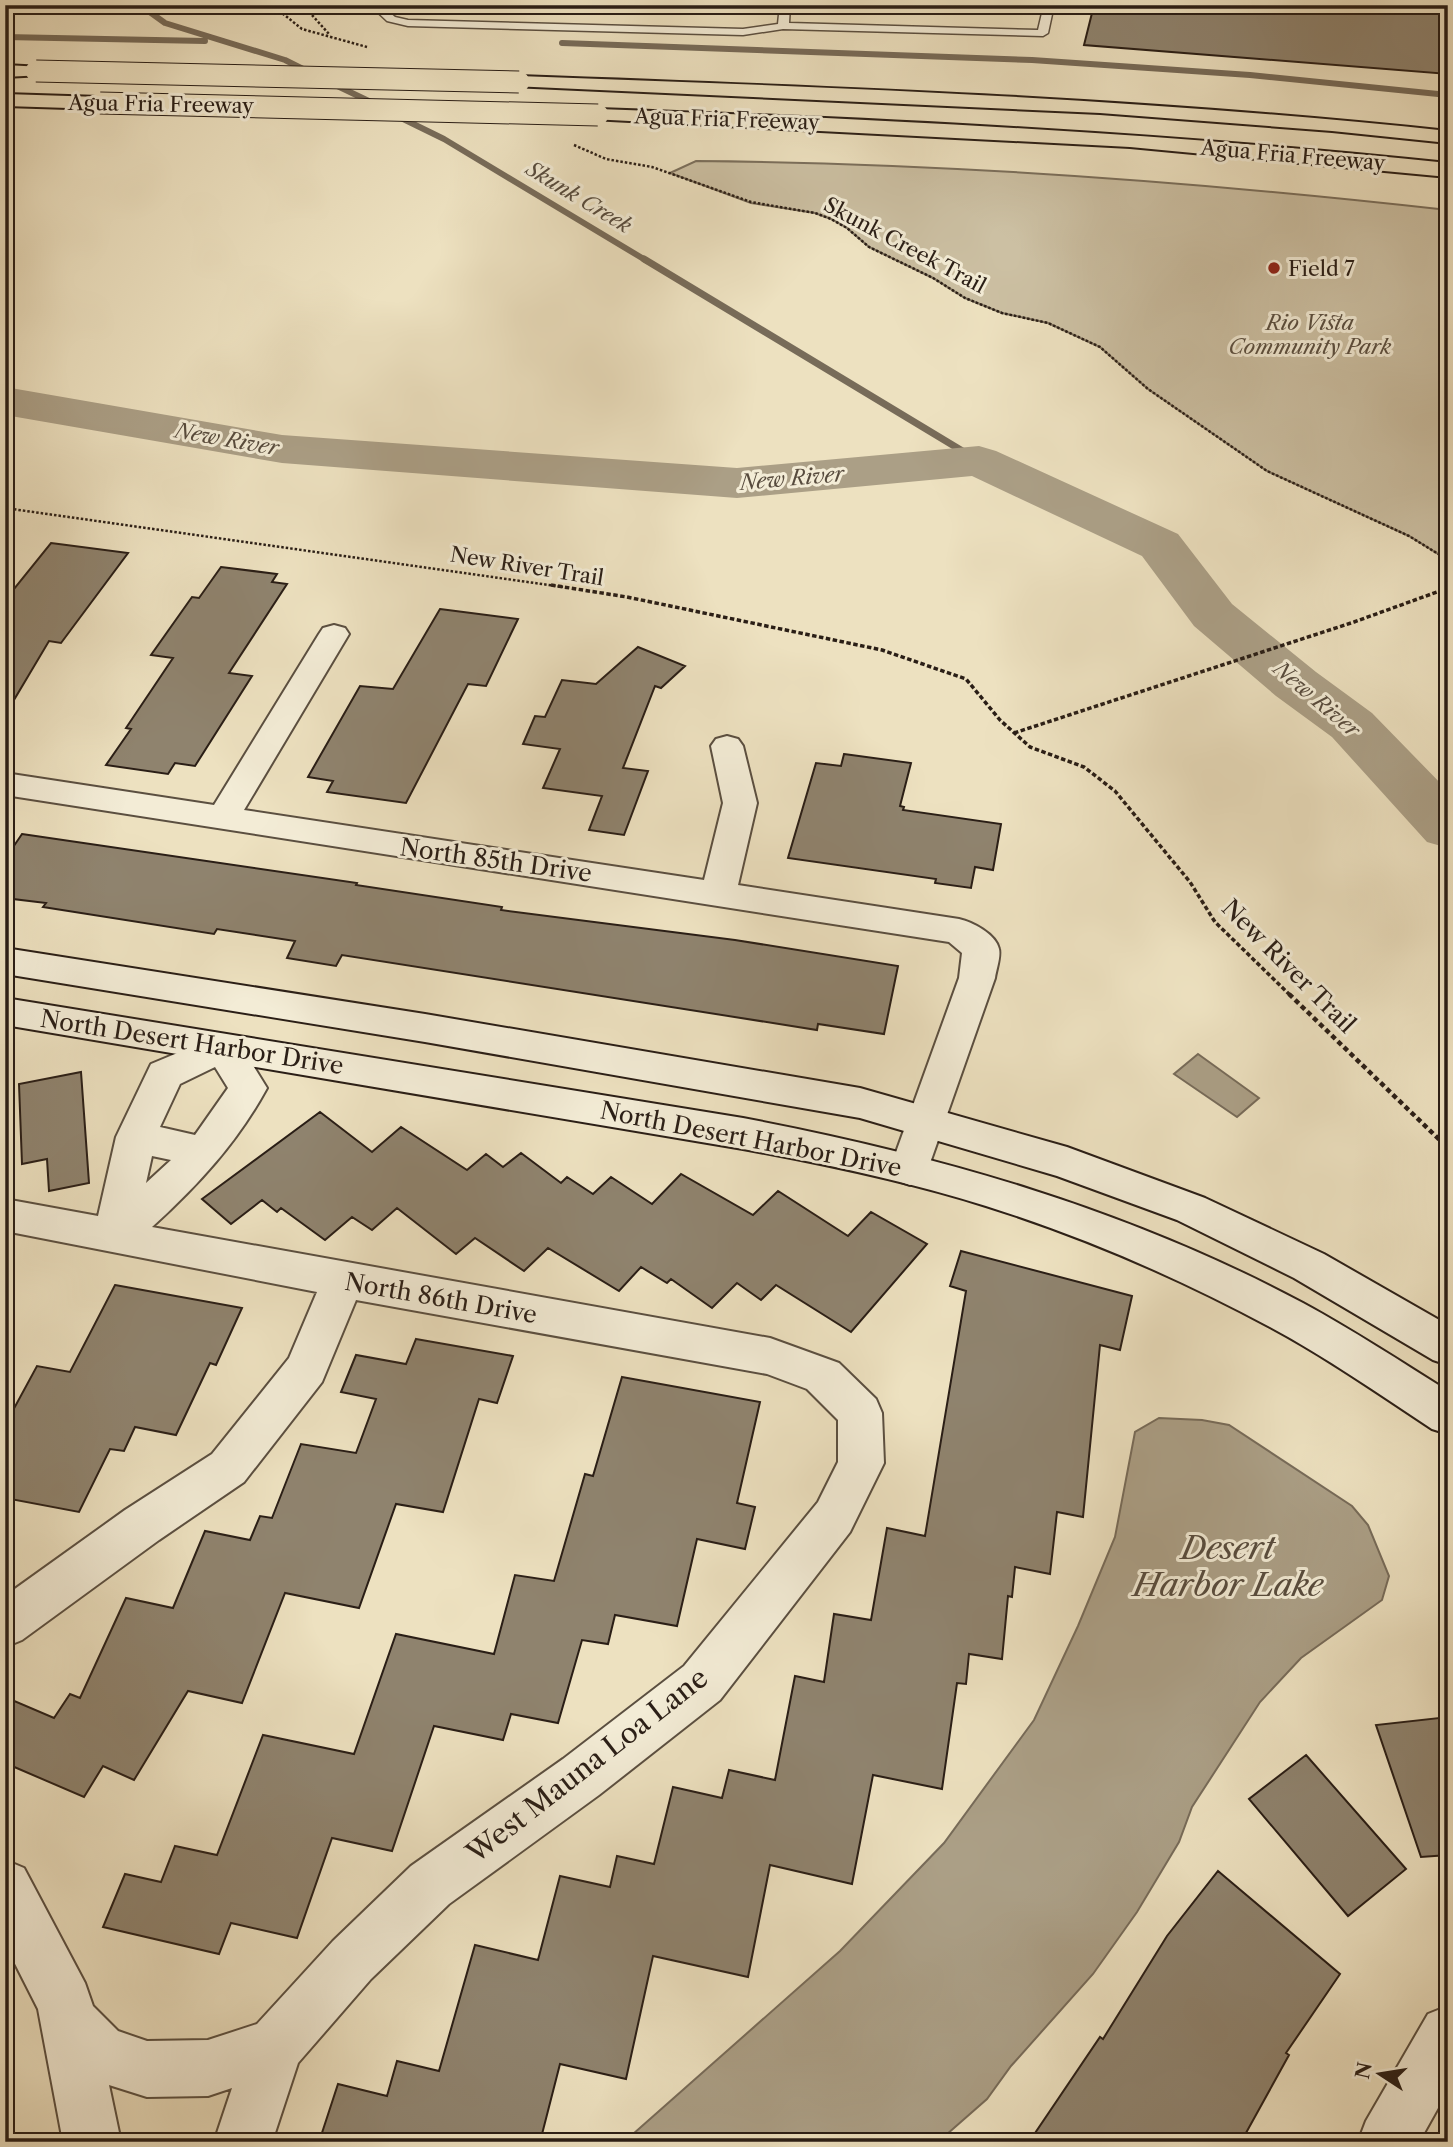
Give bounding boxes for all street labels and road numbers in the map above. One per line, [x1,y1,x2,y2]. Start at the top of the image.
street label: Agua Fria Freeway [67,90,254,118]
street label: Agua Fria Freeway [633,103,820,135]
street label: Agua Fria Freeway [1198,134,1387,176]
street label: Skunk Creek Trail [820,192,990,298]
street label: New River Trail [448,542,606,590]
street label: North 85th Drive [398,832,594,888]
street label: New River Trail [1216,893,1362,1039]
street label: North Desert Harbor Drive [38,1004,346,1080]
street label: North Desert Harbor Drive [598,1096,904,1182]
street label: North 86th Drive [343,1267,539,1329]
street label: West Mauna Loa Lane [459,1660,714,1870]

